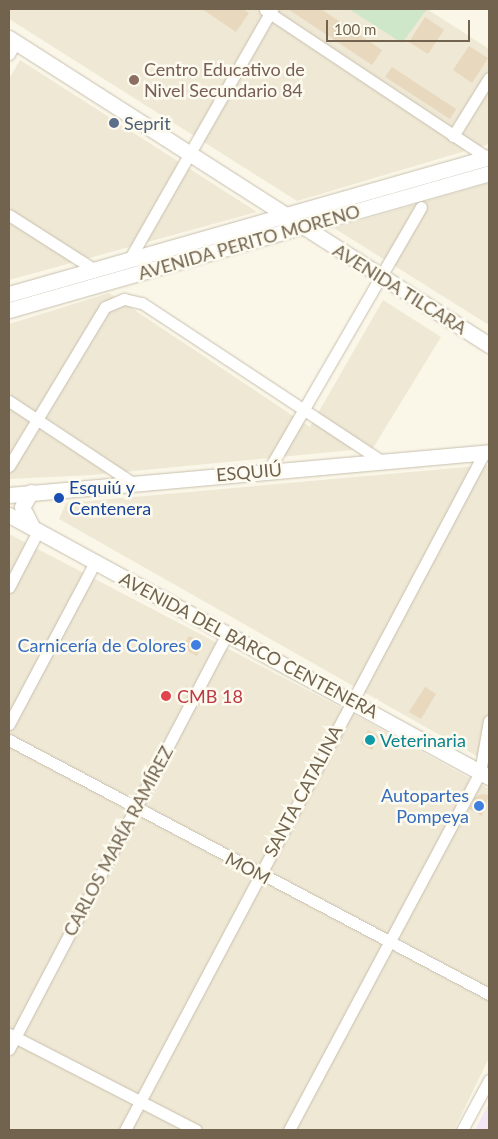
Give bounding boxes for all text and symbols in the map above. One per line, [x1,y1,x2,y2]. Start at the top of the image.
scale bar [328,10,472,42]
text: 100 m [334,20,376,38]
place label: Centro Educativo de Nivel Secundario 84 [144,59,305,102]
marker: Centro Educativo de Nivel Secundario 84 [128,74,140,86]
place label: Seprit [124,112,171,134]
marker: Seprit [108,117,120,129]
street label: AVENIDA PERITO MORENO [135,200,363,284]
street label: AVENIDA TILCARA [329,239,471,339]
street label: ESQUIÚ [215,458,283,486]
place label: Esquiú y Centenera [69,477,151,520]
marker: Esquiú y Centenera [53,492,65,504]
street label: AVENIDA DEL BARCO CENTENERA [115,567,383,723]
place label: Carnicería de Colores [18,634,186,656]
marker: Carnicería de Colores [190,639,202,651]
place label: CMB 18 [177,685,243,707]
marker: CMB 18 [159,689,173,703]
street label: SANTA CATALINA [259,721,347,861]
place label: Veterinaria [380,729,466,751]
marker: Veterinaria [364,734,376,746]
street label: CARLOS MARÍA RAMÍREZ [59,742,177,940]
place label: Autopartes Pompeya [381,785,469,828]
marker: Autopartes Pompeya [473,800,485,812]
street label: MOM [222,847,274,889]

